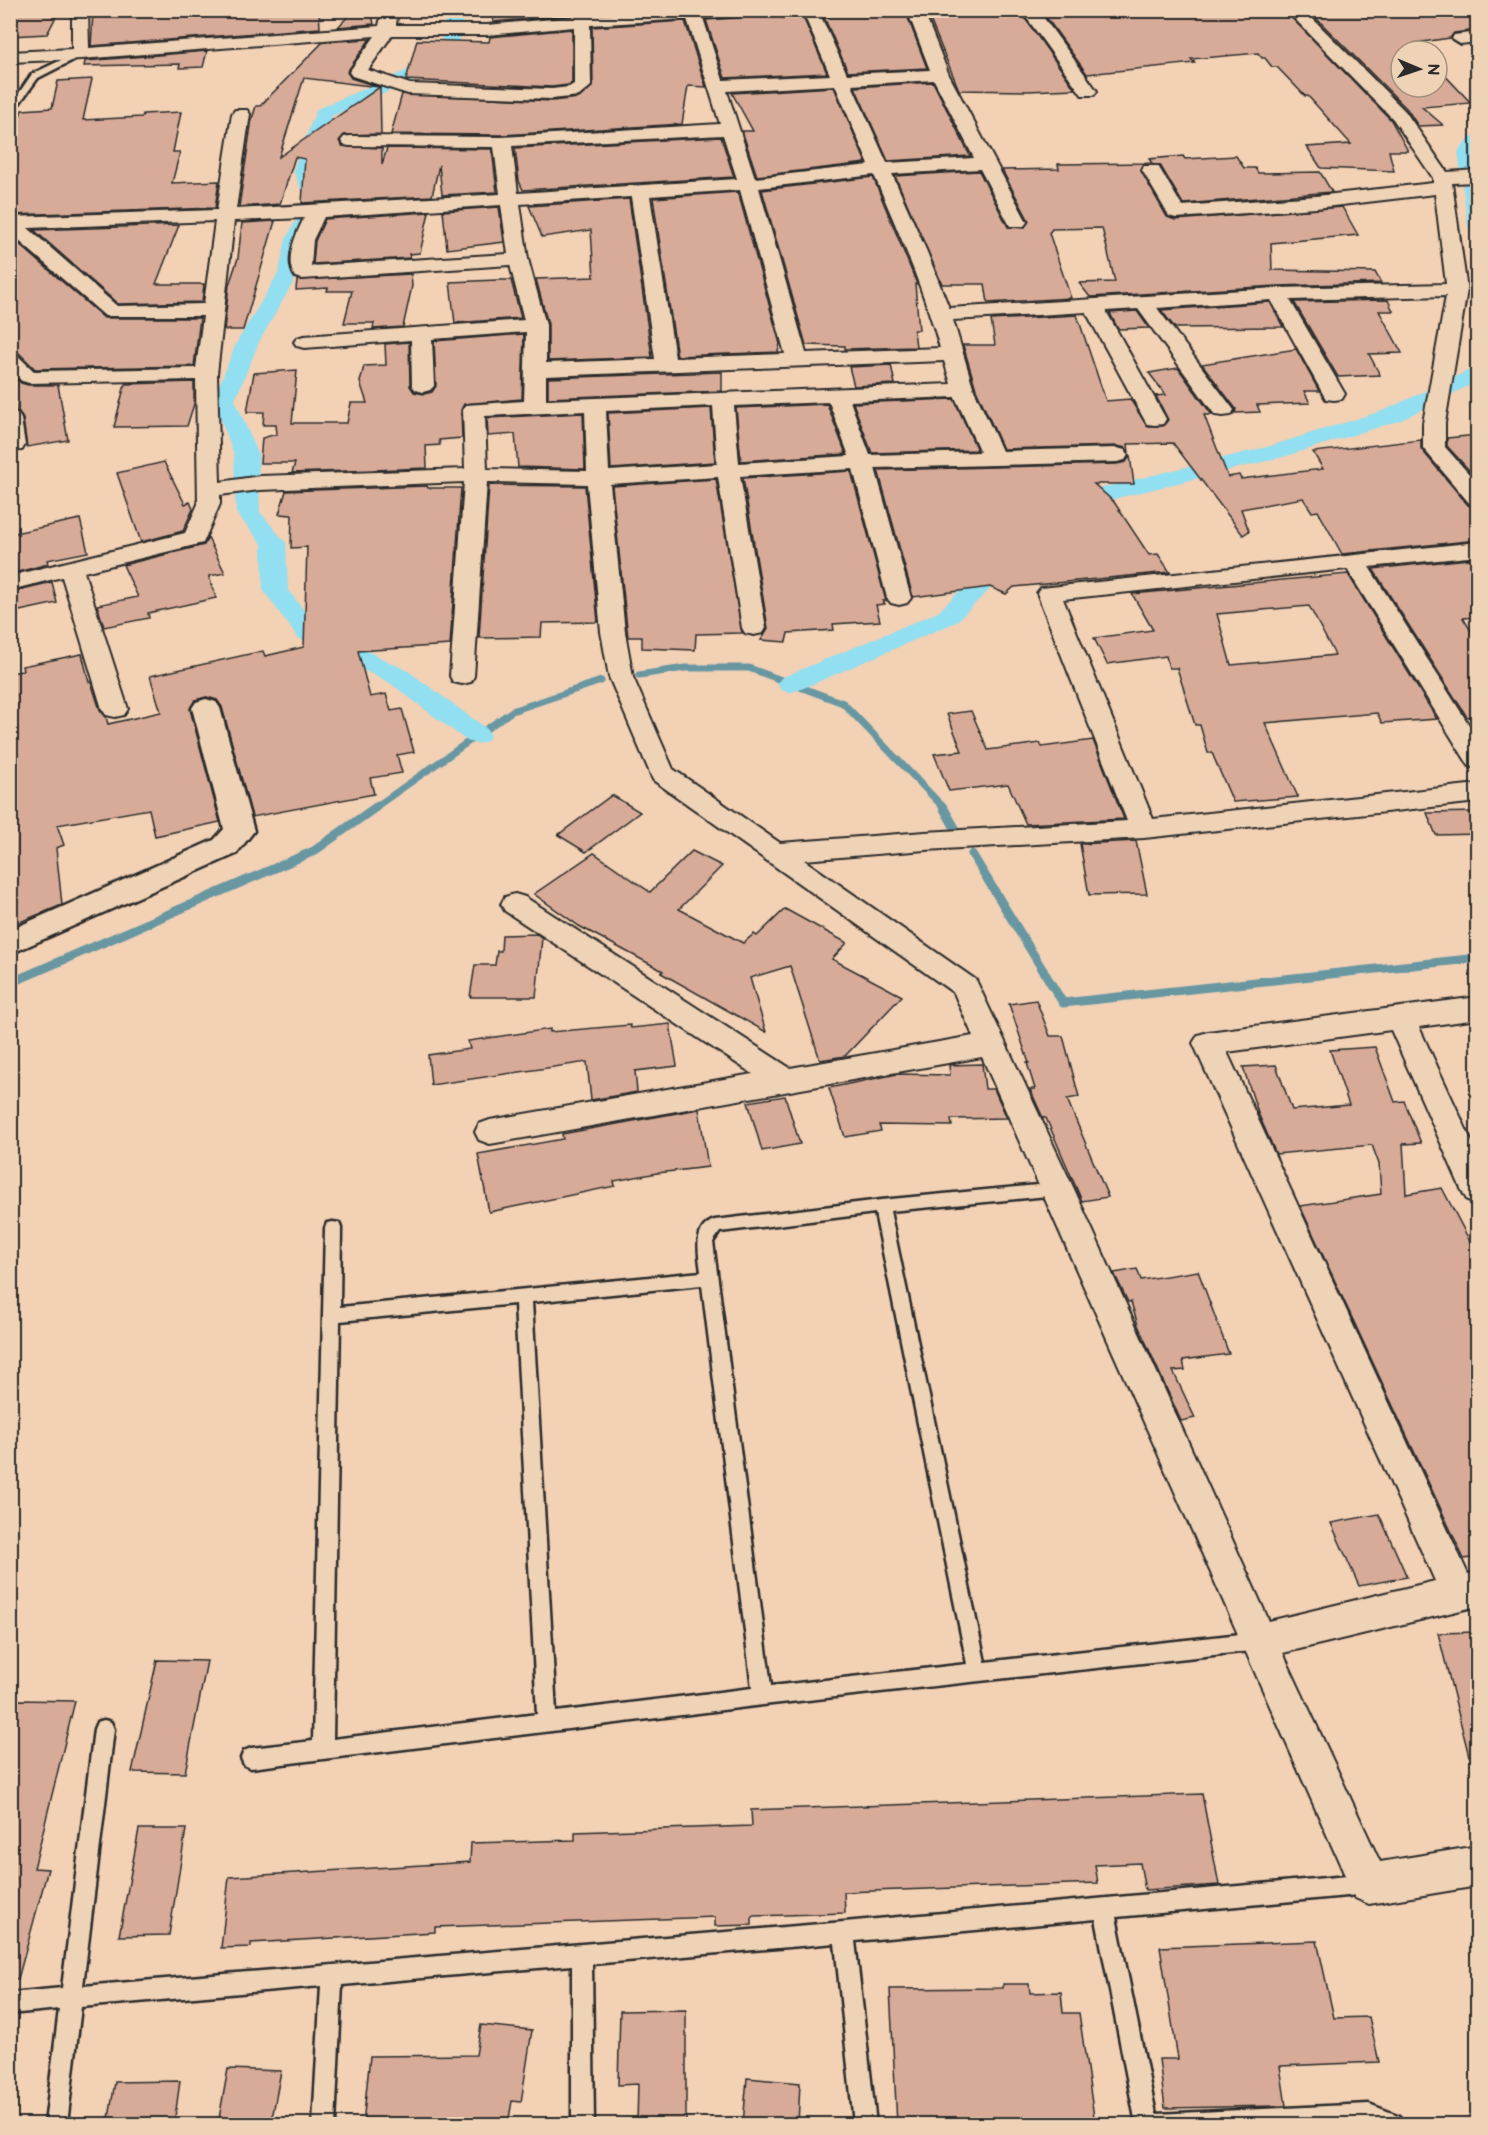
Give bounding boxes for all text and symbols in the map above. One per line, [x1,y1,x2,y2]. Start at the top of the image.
north arrow [1389,39,1449,99]
text: N [1423,63,1442,76]

